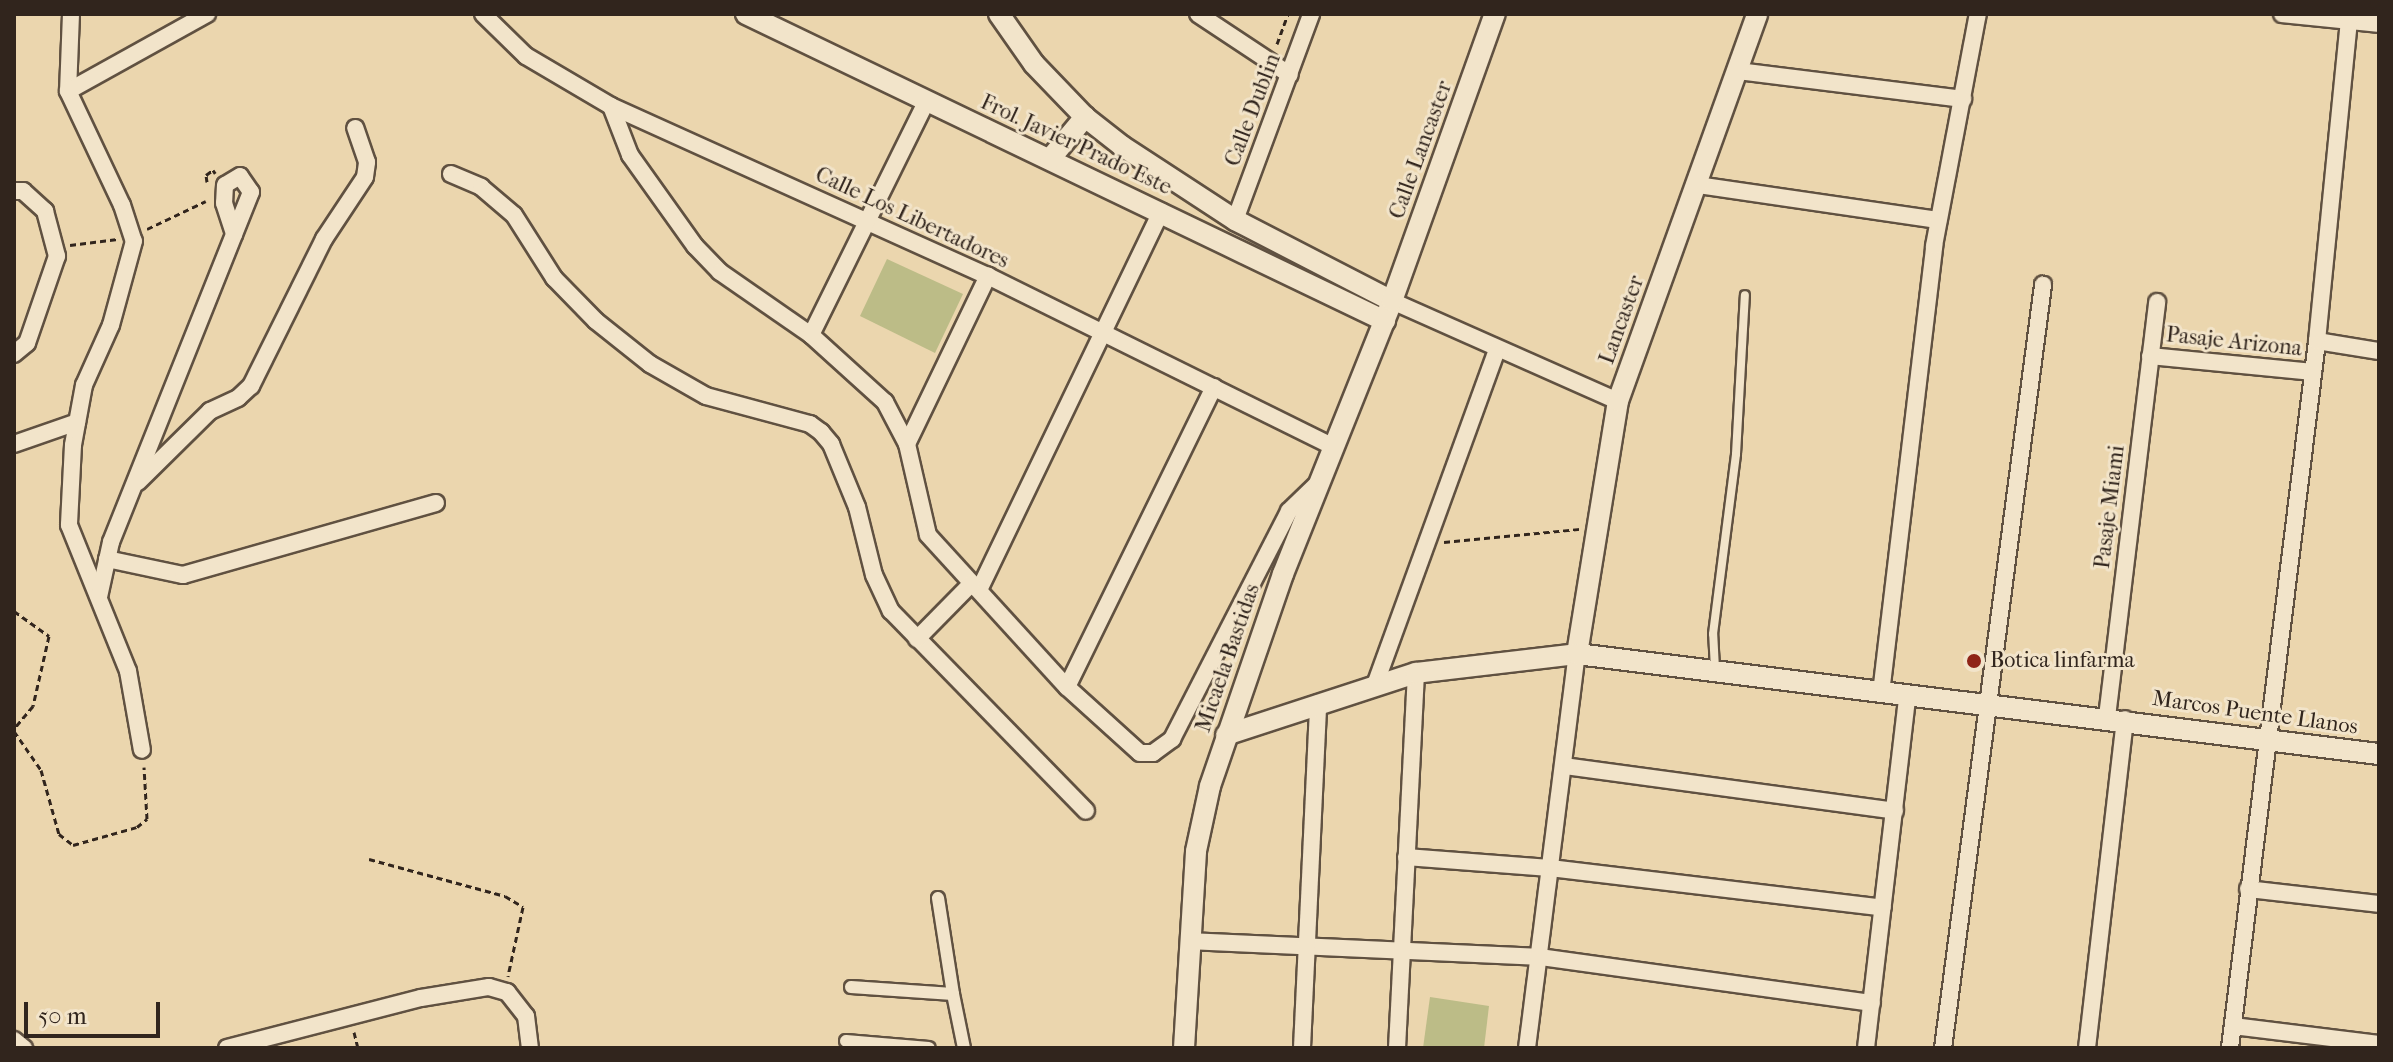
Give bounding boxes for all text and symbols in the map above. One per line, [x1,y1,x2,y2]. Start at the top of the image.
street label: Calle Dublin [1219,50,1287,170]
street label: Calle Lancaster [1384,77,1458,223]
street label: Frol. Javier Prado Este [976,89,1176,201]
street label: Calle Los Libertadores [811,162,1013,274]
street label: Lancaster [1594,272,1650,368]
street label: Pasaje Arizona [2165,322,2303,362]
street label: Pasaje Miami [2089,444,2131,570]
street label: Micaela Bastidas [1190,580,1266,736]
place label: Botica linfarma [1990,648,2135,674]
marker: Botica linfarma [1965,652,1983,670]
street label: Marcos Puente Llanos [2151,686,2359,740]
scale bar [28,986,164,1036]
text: 50 m [38,1002,87,1030]

